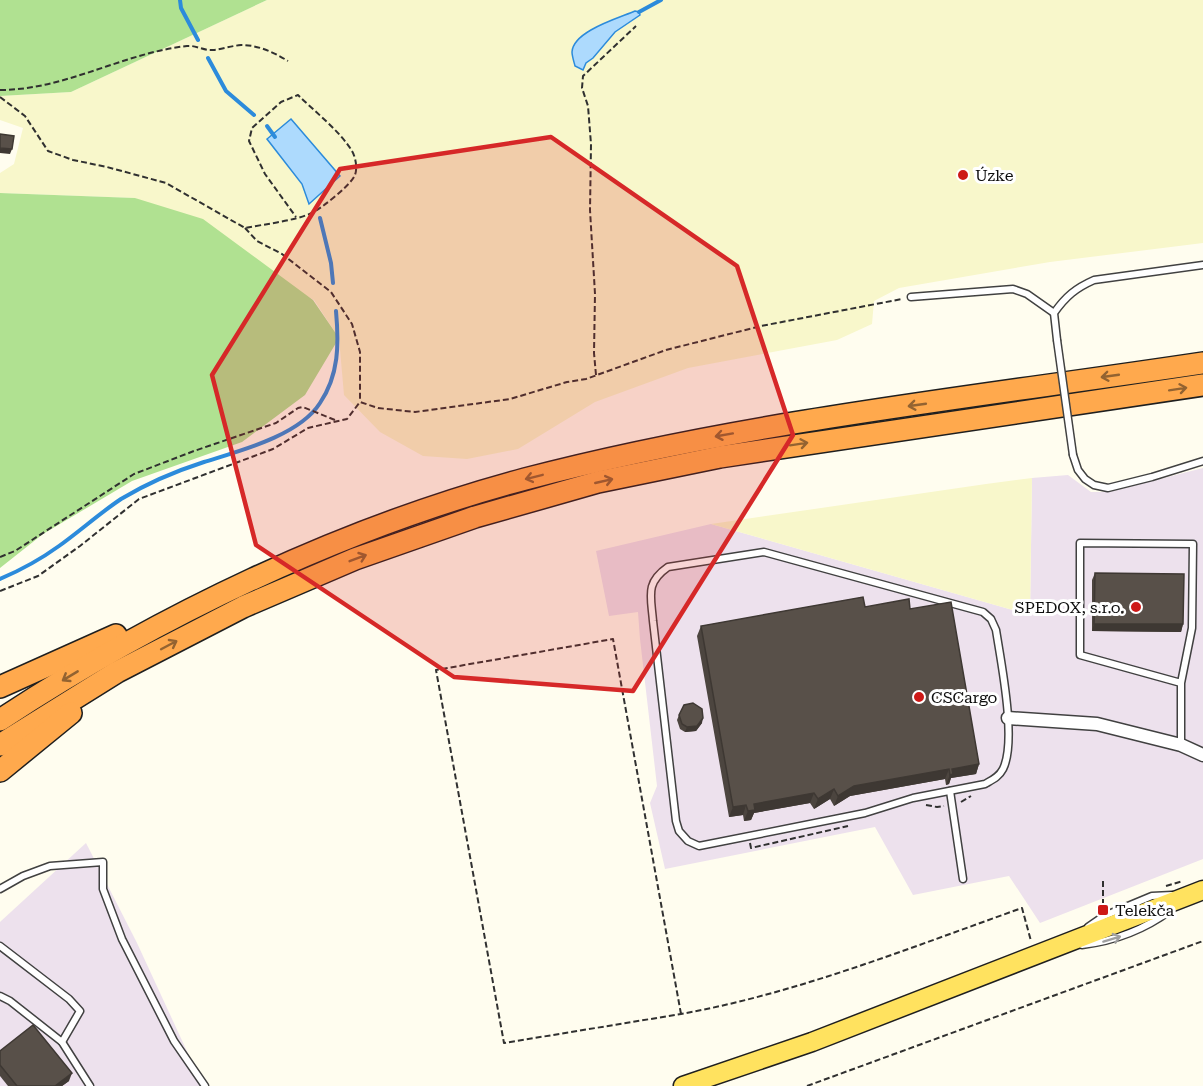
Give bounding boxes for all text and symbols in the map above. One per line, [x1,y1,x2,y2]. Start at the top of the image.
place label: Úzke [975,166,1014,185]
marker: Úzke [956,168,970,182]
one-way arrow [1101,371,1120,382]
one-way arrow [1167,383,1187,394]
one-way arrow [908,399,927,410]
one-way arrow [715,430,735,441]
one-way arrow [788,439,808,450]
one-way arrow [525,472,544,484]
one-way arrow [595,474,614,486]
one-way arrow [349,551,367,562]
place label: SPEDOX, s.r.o. [1015,598,1124,617]
marker: SPEDOX, s.r.o. [1129,600,1143,614]
one-way arrow [160,639,177,651]
one-way arrow [62,670,79,682]
place label: CSCargo [931,688,998,707]
marker: CSCargo [912,690,926,704]
place label: Telekča [1115,901,1174,920]
marker: Telekča [1096,903,1110,917]
one-way arrow [1102,933,1121,944]

